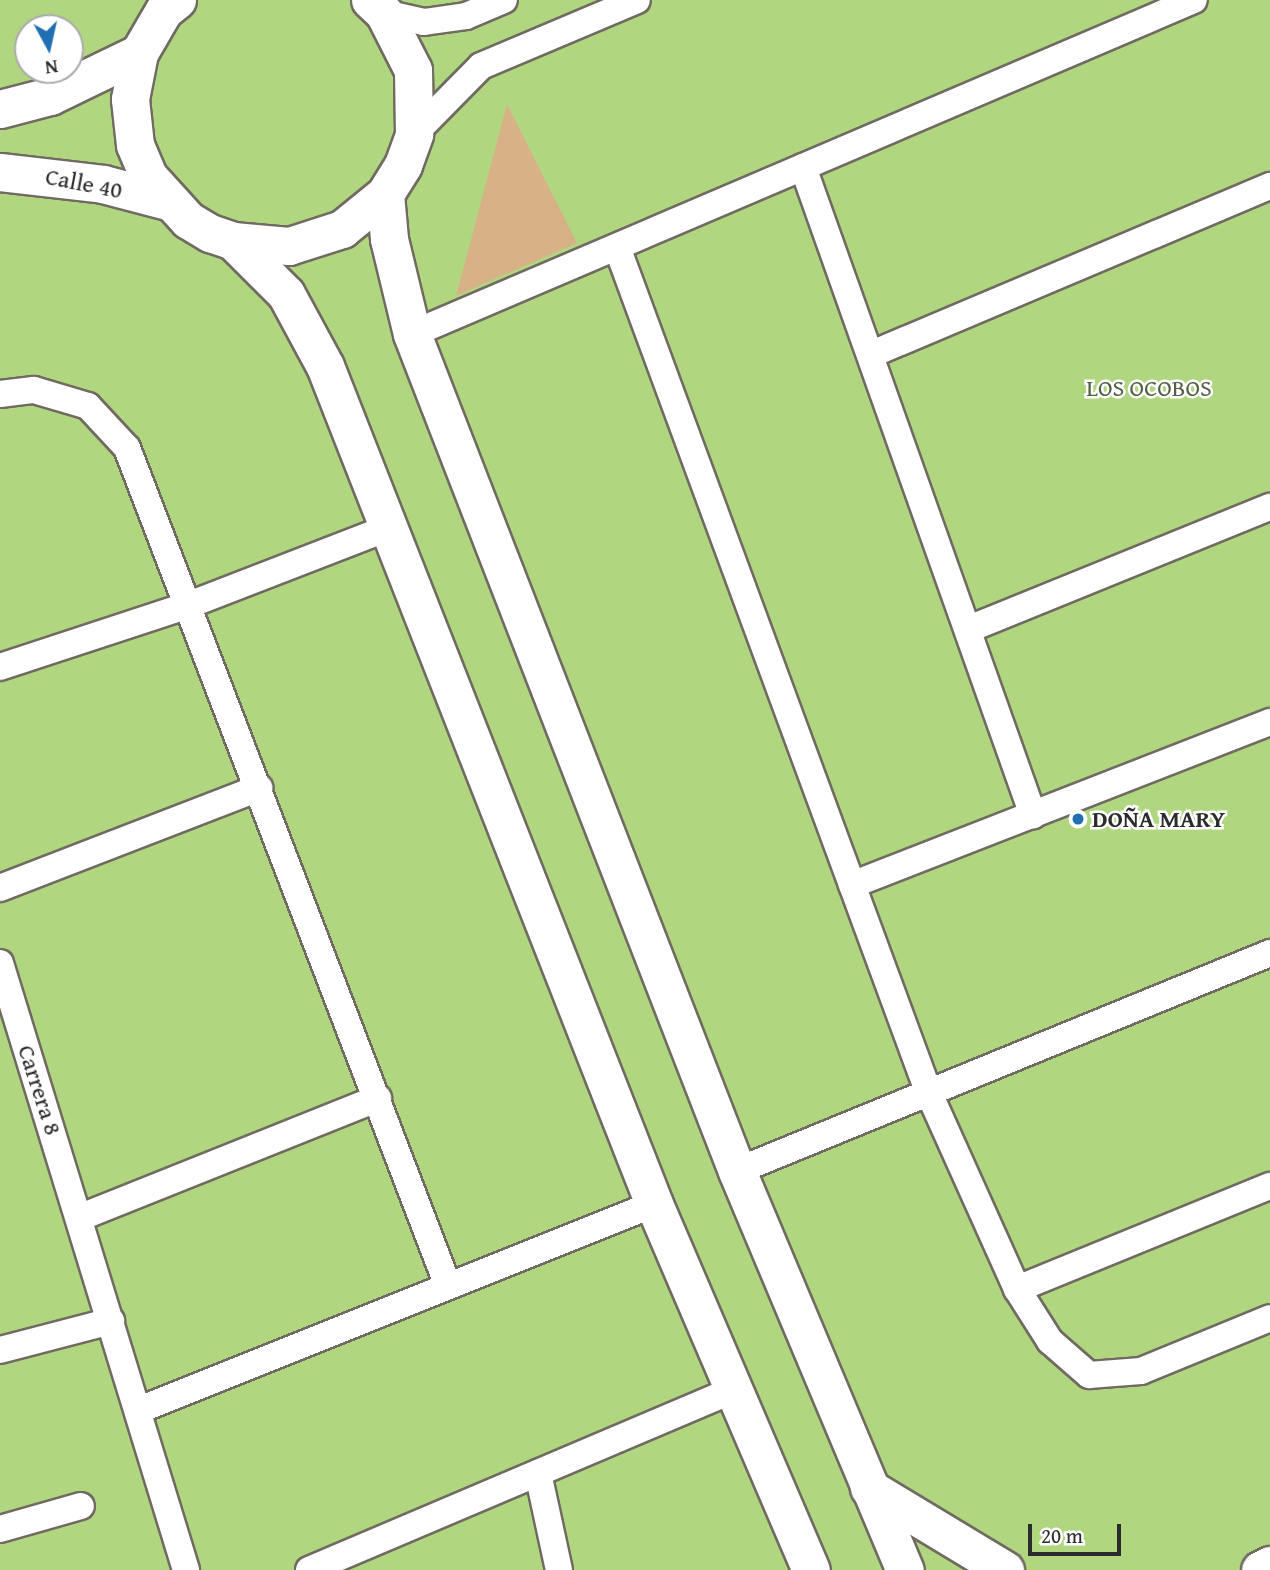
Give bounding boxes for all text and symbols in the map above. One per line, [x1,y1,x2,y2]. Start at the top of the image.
north arrow [14,14,84,84]
text: N [43,53,60,83]
street label: Calle 40 [43,161,125,205]
park label: LOS OCOBOS [1086,374,1212,402]
place label: DOÑA MARY [1092,805,1225,833]
marker: DOÑA MARY [1070,811,1086,827]
street label: Carrera 8 [12,1041,68,1139]
scale bar [1032,1510,1125,1554]
text: 20 m [1041,1520,1083,1551]

